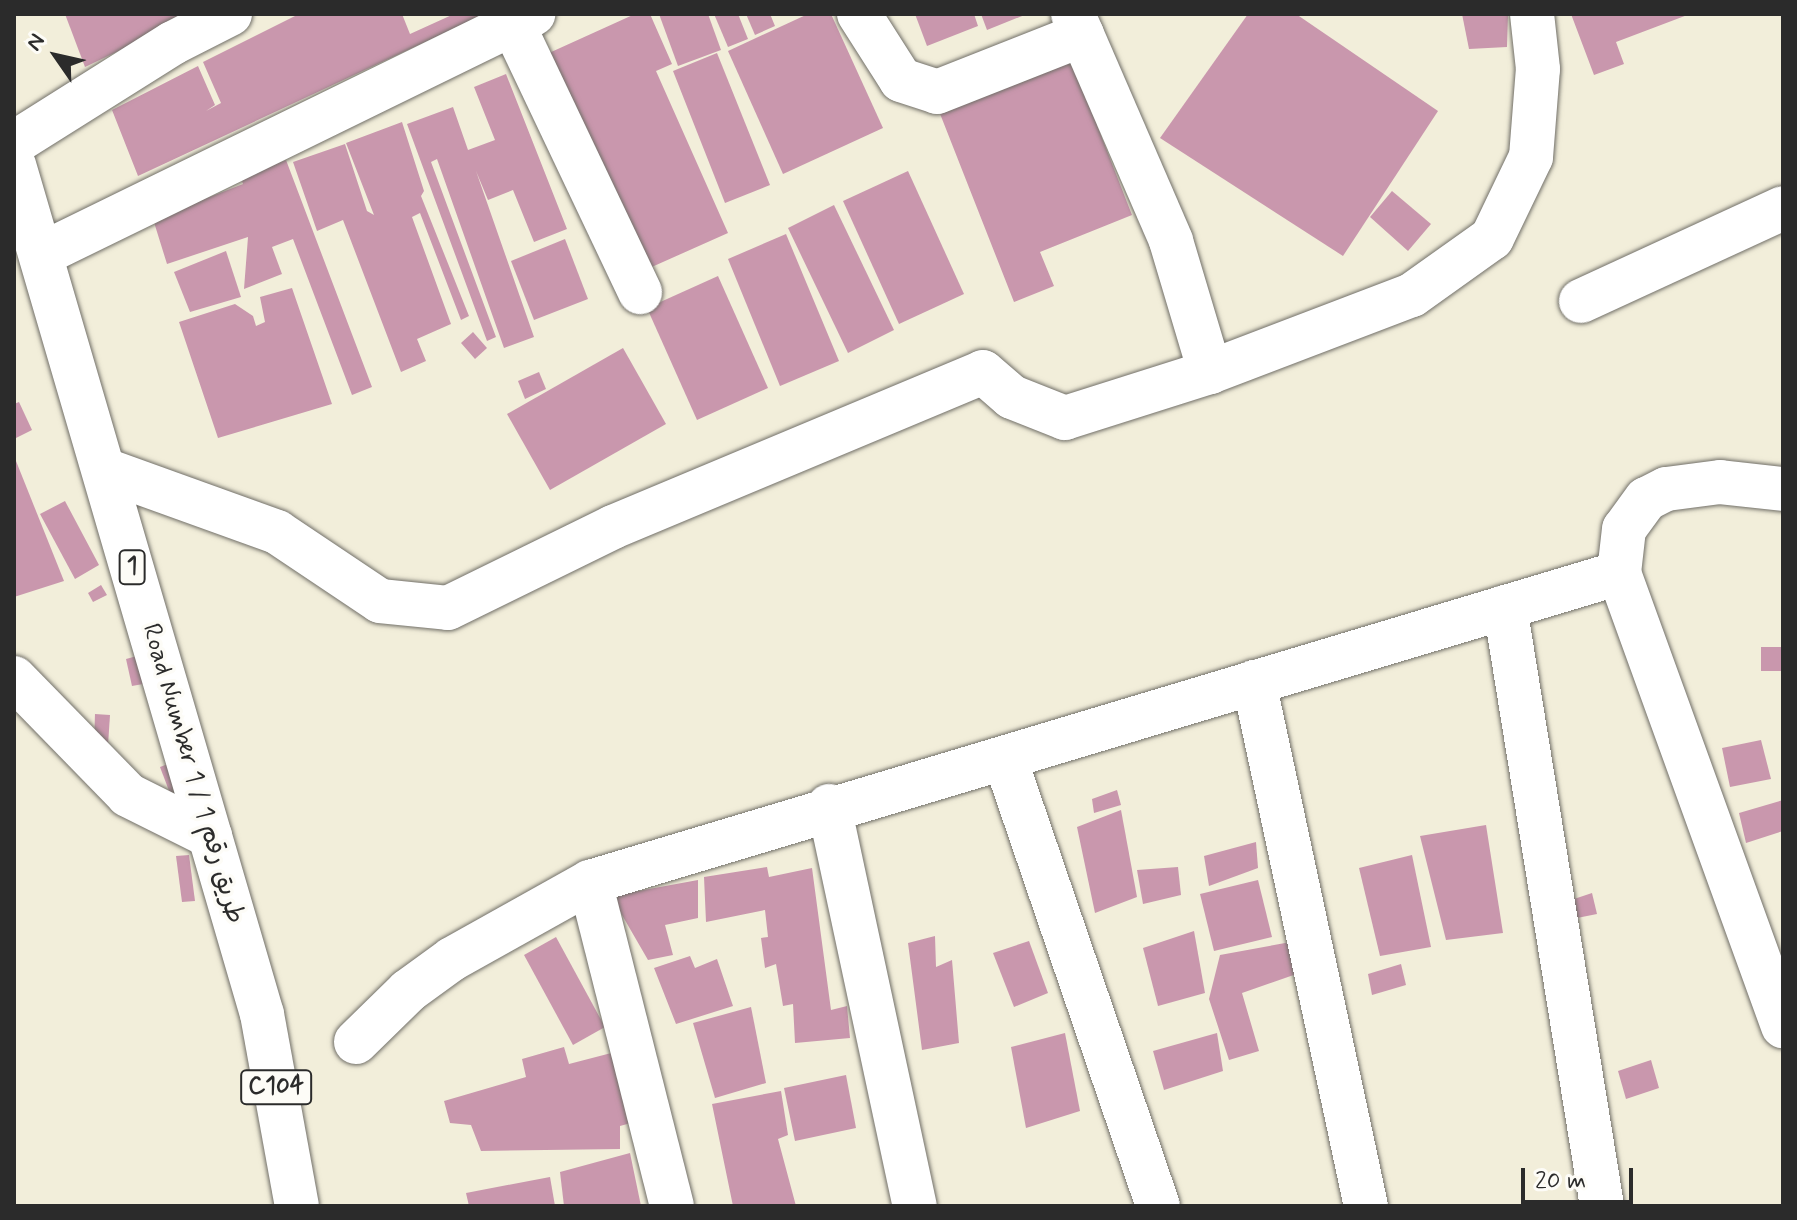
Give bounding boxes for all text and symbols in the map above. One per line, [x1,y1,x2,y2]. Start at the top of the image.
north arrow [16,16,96,96]
text: N [20,29,52,56]
road number: 1 [118,547,146,587]
street label: Road Number 1 / طريق رقم 1 [134,619,250,929]
road number: C104 [240,1067,312,1107]
scale bar [1525,1152,1637,1202]
text: 20 m [1535,1166,1586,1197]

